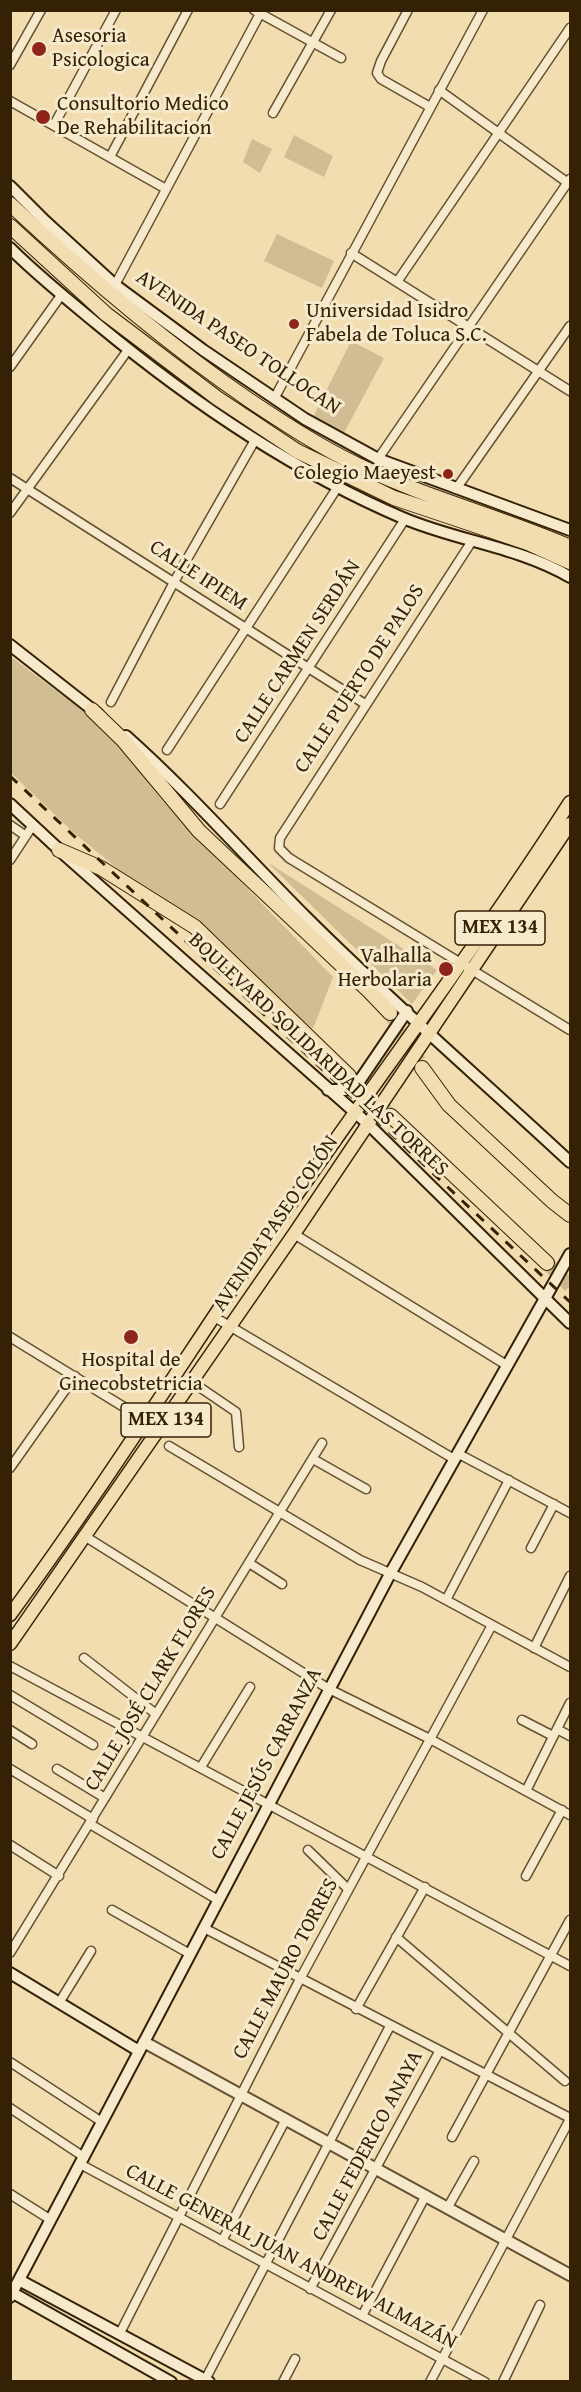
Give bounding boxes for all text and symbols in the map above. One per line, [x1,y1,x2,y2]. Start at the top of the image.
place label: Asesoria Psicologica [52,24,150,74]
marker: Asesoria Psicologica [30,40,48,58]
place label: Consultorio Medico De Rehabilitacion [57,92,229,142]
marker: Consultorio Medico De Rehabilitacion [34,108,52,126]
street label: AVENIDA PASEO TOLLOCAN [131,265,345,421]
place label: Universidad Isidro Fabela de Toluca S.C. [306,299,487,349]
marker: Universidad Isidro Fabela de Toluca S.C. [287,317,301,331]
place label: Colegio Maeyest [294,461,436,487]
marker: Colegio Maeyest [441,467,455,481]
street label: CALLE IPIEM [144,535,252,617]
street label: CALLE CARMEN SERDÁN [229,556,367,748]
street label: CALLE PUERTO DE PALOS [290,580,430,778]
road number: MEX 134 [455,911,545,945]
street label: BOULEVARD SOLIDARIDAD LAS TORRES [183,928,453,1182]
place label: Valhalla Herbolaria [338,944,432,994]
marker: Valhalla Herbolaria [437,960,455,978]
street label: AVENIDA PASEO COLÓN [208,1131,344,1317]
marker: Hospital de Ginecobstetricia [122,1328,140,1346]
place label: Hospital de Ginecobstetricia [59,1348,203,1398]
road number: MEX 134 [121,1403,211,1437]
street label: CALLE JOSÉ CLARK FLORES [80,1582,222,1796]
street label: CALLE JESÚS CARRANZA [206,1664,328,1864]
street label: CALLE MAURO TORRES [228,1874,344,2064]
street label: CALLE FEDERICO ANAYA [307,2047,429,2245]
street label: CALLE GENERAL JUAN ANDREW ALMAZÁN [121,2159,461,2355]

